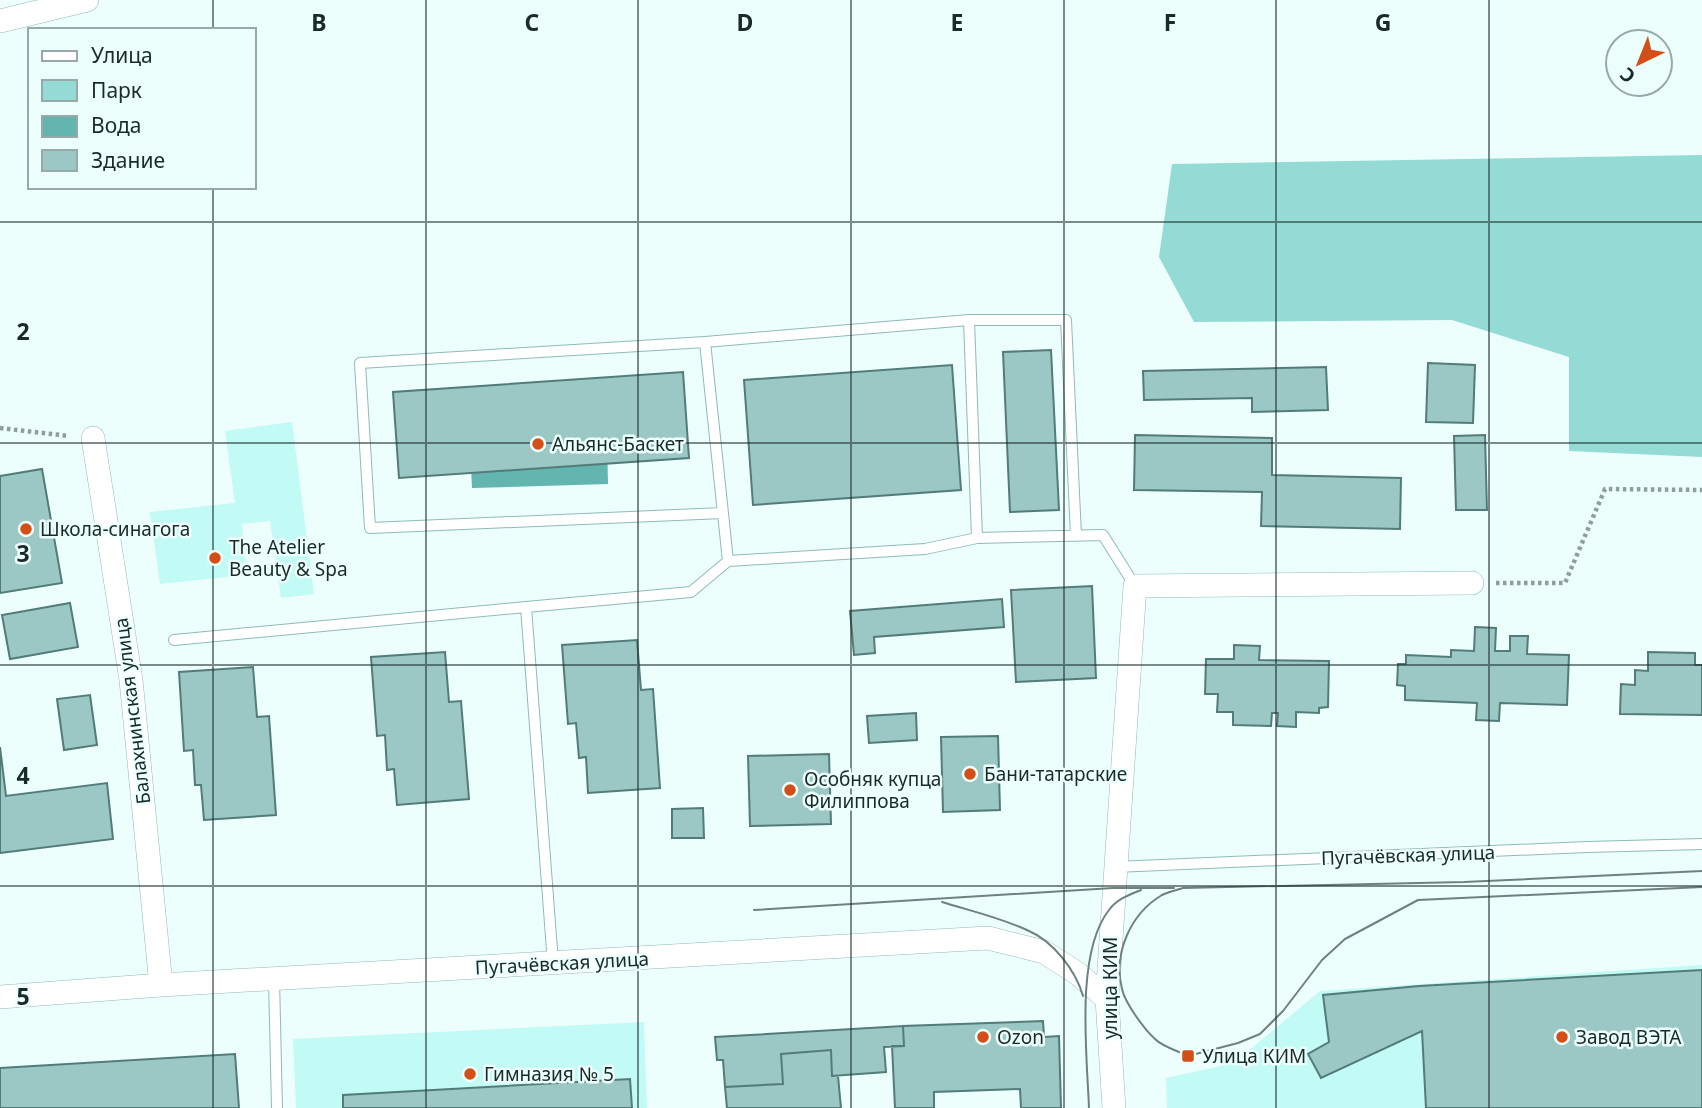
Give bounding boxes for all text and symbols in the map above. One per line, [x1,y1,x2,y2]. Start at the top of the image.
text: B [311,6,327,38]
text: C [525,6,540,38]
text: D [737,6,753,38]
text: E [951,6,963,38]
text: F [1164,6,1176,38]
text: G [1375,6,1391,38]
legend [28,28,256,189]
north arrow [1604,28,1674,98]
text: Улица [91,41,153,69]
text: С [1614,62,1641,89]
text: Парк [91,76,142,104]
text: Вода [91,111,141,139]
text: Здание [91,146,165,174]
text: 2 [16,315,30,347]
place label: Альянс-Баскет [552,431,684,457]
marker: Альянс-Баскет [530,436,546,452]
place label: Школа-синагога [40,516,190,542]
marker: Школа-синагога [18,521,34,537]
place label: The Atelier Beauty & Spa [229,534,348,582]
text: 3 [16,537,30,569]
marker: The Atelier Beauty & Spa [207,550,223,566]
street label: Балахнинская улица [108,616,156,806]
text: 4 [16,759,30,791]
place label: Бани-татарские [984,761,1127,787]
place label: Особняк купца Филиппова [804,766,941,814]
marker: Бани-татарские [962,766,978,782]
marker: Особняк купца Филиппова [782,782,798,798]
street label: Пугачёвская улица [1320,839,1496,871]
street label: улица КИМ [1097,937,1123,1039]
street label: Пугачёвская улица [474,945,650,981]
text: 5 [16,980,30,1012]
place label: Ozon [997,1024,1044,1050]
place label: Завод ВЭТА [1576,1024,1682,1050]
marker: Ozon [975,1029,991,1045]
marker: Завод ВЭТА [1554,1029,1570,1045]
place label: Улица КИМ [1202,1043,1306,1069]
marker: Улица КИМ [1180,1048,1196,1064]
place label: Гимназия № 5 [484,1061,614,1087]
marker: Гимназия № 5 [462,1066,478,1082]

